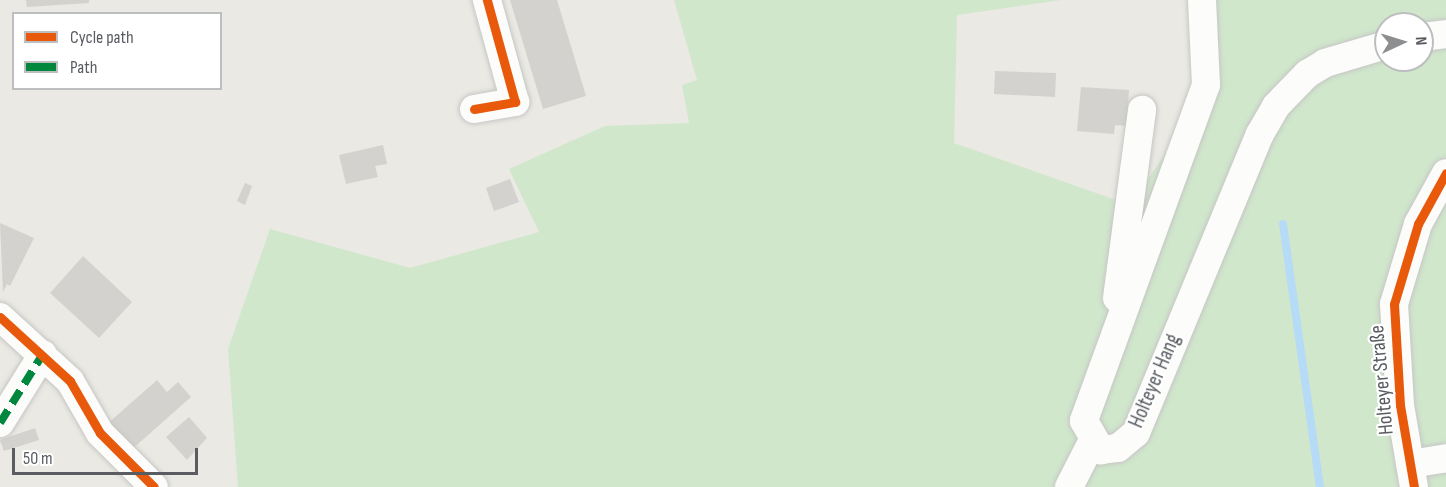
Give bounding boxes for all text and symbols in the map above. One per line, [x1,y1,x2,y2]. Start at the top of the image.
legend [12,12,222,90]
north arrow [1374,12,1434,72]
text: Cycle path [70,27,134,48]
text: N [1411,36,1430,46]
text: Path [70,57,98,78]
street label: Holteyer Straße [1365,324,1399,436]
street label: Holteyer Hang [1124,330,1186,432]
scale bar [15,436,201,474]
text: 50 m [23,448,53,469]

